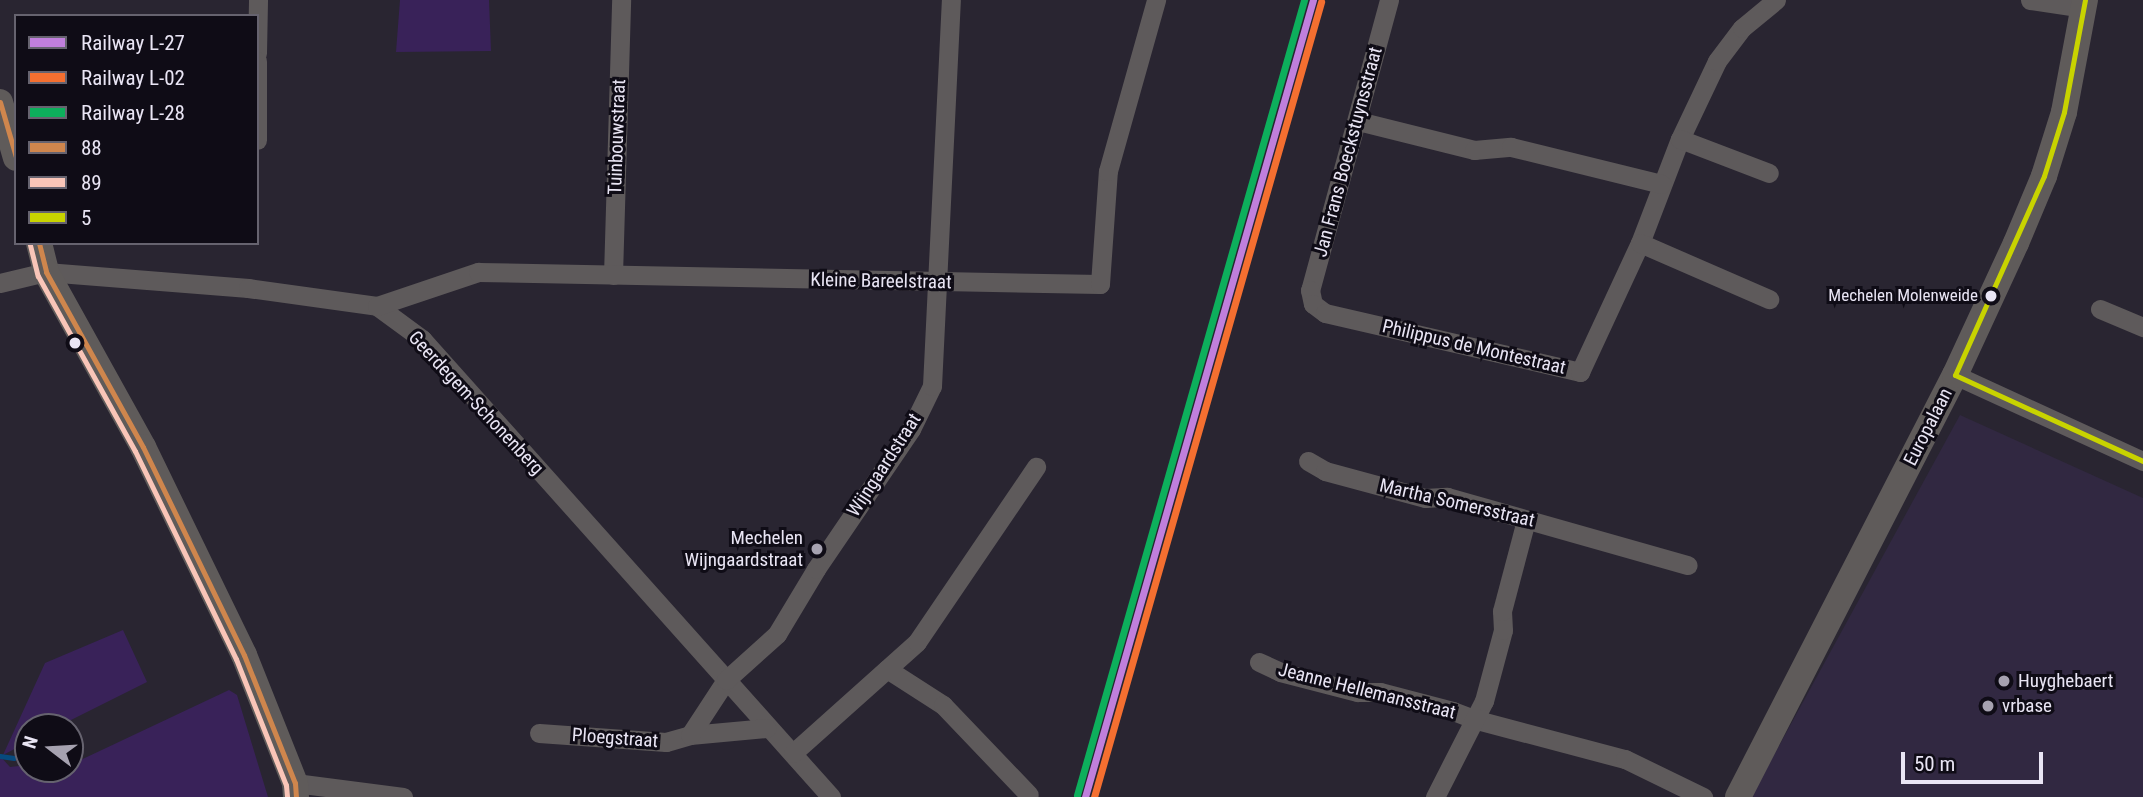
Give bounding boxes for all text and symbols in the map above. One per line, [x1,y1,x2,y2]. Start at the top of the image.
legend [14,14,259,245]
text: Railway L-27 [81,31,185,55]
street label: Jan Frans Boeckstuynsstraat [1309,45,1387,259]
text: Railway L-02 [81,66,185,90]
street label: Tuinbouwstraat [604,79,630,195]
text: Railway L-28 [81,101,185,125]
text: 88 [81,136,102,160]
text: 89 [81,171,102,195]
text: 5 [81,206,91,230]
street label: Kleine Bareelstraat [810,268,952,294]
place label: Mechelen Molenweide [1828,286,1978,306]
marker: Mechelen Molenweide [1984,289,1998,303]
street label: Philippus de Montestraat [1380,315,1568,379]
street label: Geerdegem-Schonenberg [403,326,549,480]
unlabelled marker [68,336,82,350]
street label: Europalaan [1899,384,1957,470]
street label: Wijngaardstraat [842,409,926,521]
street label: Martha Somersstraat [1377,474,1537,532]
place label: Mechelen Wijngaardstraat [685,527,803,571]
marker: Mechelen Wijngaardstraat [809,541,825,557]
street label: Jeanne Hellemansstraat [1276,658,1458,724]
place label: Huyghebaert [2018,670,2113,692]
marker: Huyghebaert [1996,673,2012,689]
place label: vrbase [2002,695,2052,717]
marker: vrbase [1980,698,1996,714]
north arrow [14,713,84,783]
street label: Ploegstraat [571,724,659,752]
text: N [18,733,43,751]
scale bar [1905,738,2047,782]
text: 50 m [1914,752,1955,776]

